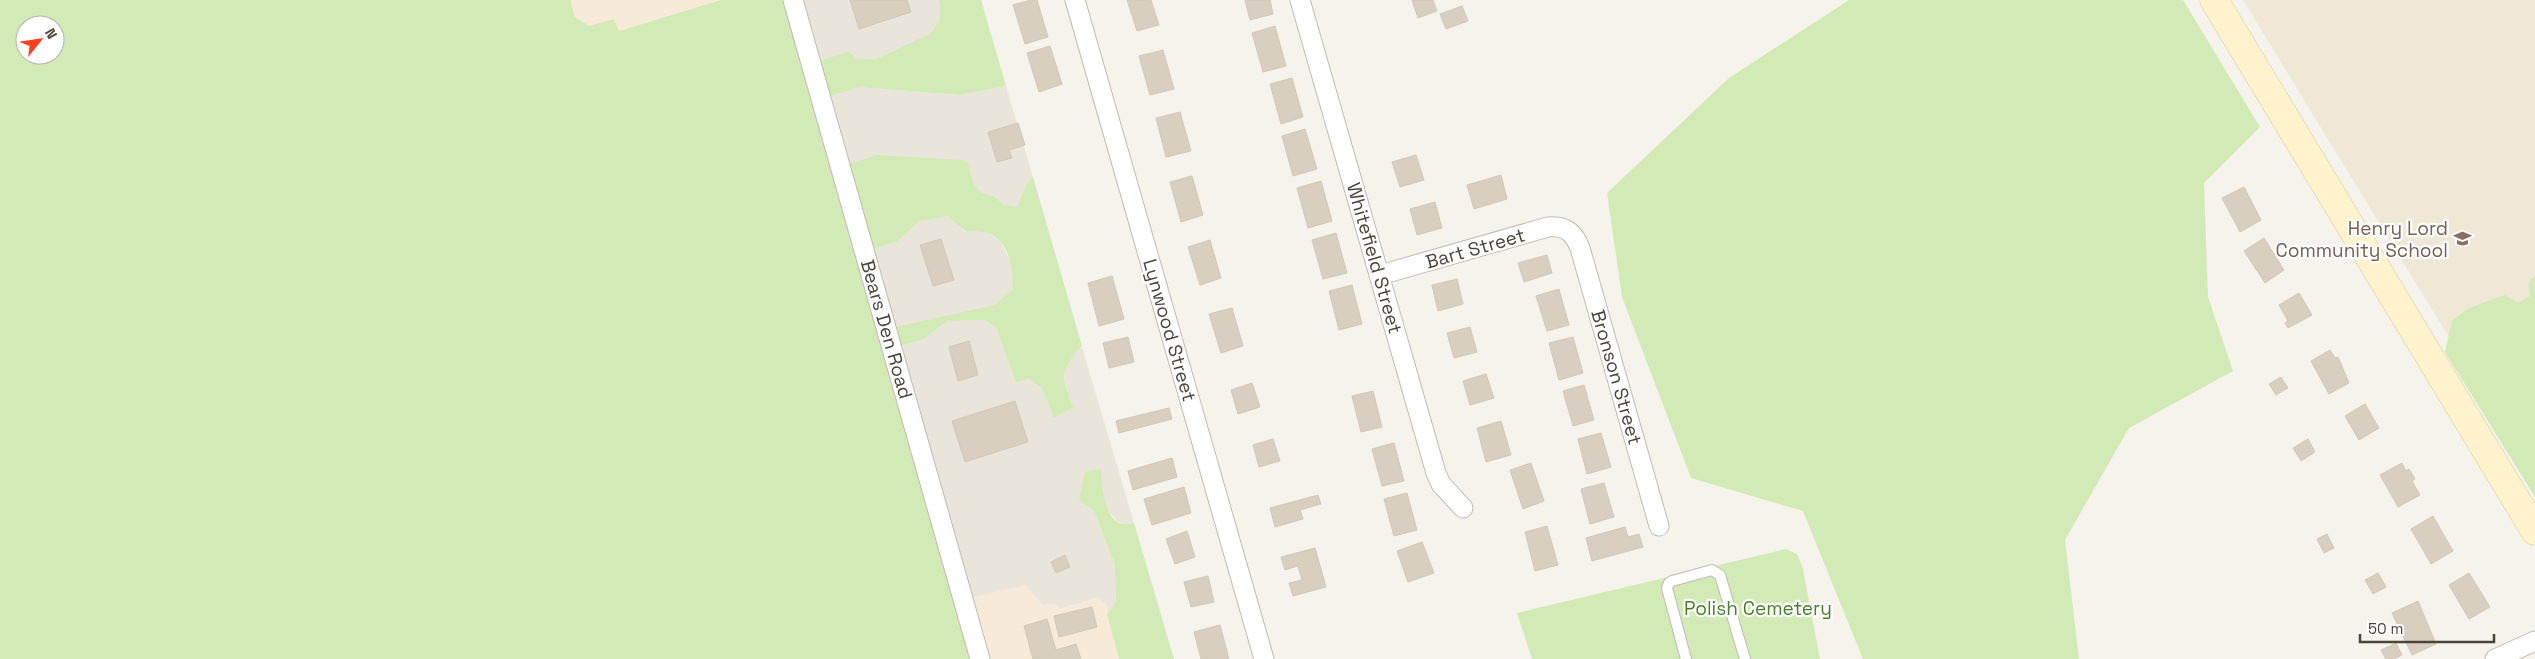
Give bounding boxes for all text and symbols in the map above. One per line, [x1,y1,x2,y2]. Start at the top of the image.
north arrow [15,15,65,65]
text: N [41,25,61,42]
street label: Whitefield Street [1341,180,1408,337]
place label: Henry Lord Community School [2276,216,2448,263]
street label: Bart Street [1423,222,1528,275]
school or university icon: Henry Lord Community School [2452,229,2472,249]
street label: Lynwood Street [1137,256,1202,404]
street label: Bears Den Road [855,257,918,402]
street label: Bronson Street [1585,307,1648,447]
park label: Polish Cemetery [1684,596,1832,621]
scale bar [2360,612,2494,644]
text: 50 m [2368,619,2403,638]

